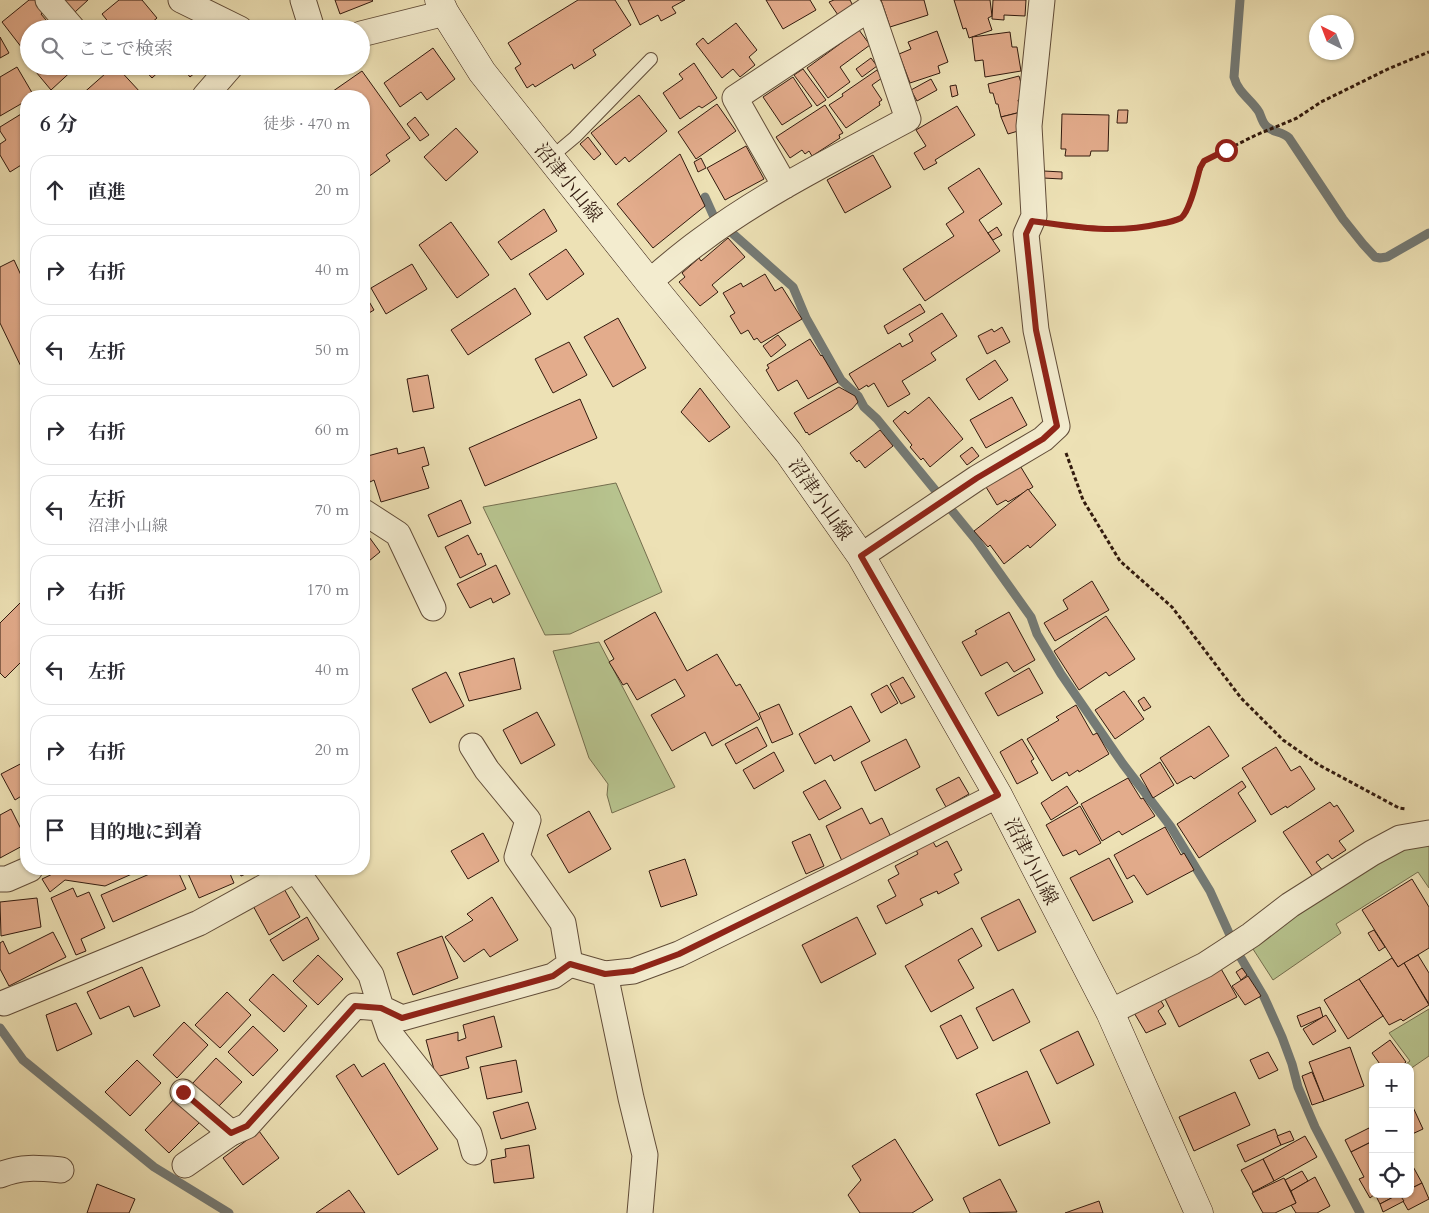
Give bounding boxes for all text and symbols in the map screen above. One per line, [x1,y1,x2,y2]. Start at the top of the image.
north arrow [1309,15,1354,60]
search box [20,20,370,75]
icon: search [38,34,66,62]
text: ここで検索 [78,36,173,62]
text: 6 分 [40,110,77,139]
text: 徒歩 · 470 m [263,113,350,135]
street label: 沼津小山線 [528,138,608,228]
route start [1215,139,1238,162]
icon: ahead [41,176,69,204]
text: 直進 [88,179,126,205]
text: 20 m [315,179,349,201]
icon: right [41,256,69,284]
text: 右折 [88,259,126,285]
text: 40 m [315,259,349,281]
icon: left [41,336,69,364]
text: 左折 [88,339,126,365]
text: 50 m [315,339,349,361]
icon: right [41,416,69,444]
text: 右折 [88,419,126,445]
text: 60 m [315,419,349,441]
street label: 沼津小山線 [782,453,858,546]
text: 左折 [88,487,126,513]
icon: left [41,496,69,524]
text: 70 m [315,499,349,521]
text: 沼津小山線 [88,515,168,537]
icon: right [41,576,69,604]
text: 右折 [88,579,126,605]
text: 170 m [307,579,349,601]
icon: left [41,656,69,684]
text: 左折 [88,659,126,685]
text: 40 m [315,659,349,681]
icon: right [41,736,69,764]
text: 右折 [88,739,126,765]
text: 20 m [315,739,349,761]
street label: 沼津小山線 [998,813,1064,910]
icon: arrive [41,816,69,844]
text: 目的地に到着 [88,819,202,845]
map controls [1369,1063,1414,1198]
button: + [1369,1063,1414,1108]
route end [172,1081,195,1104]
button: − [1369,1108,1414,1153]
button: locate [1369,1153,1414,1198]

